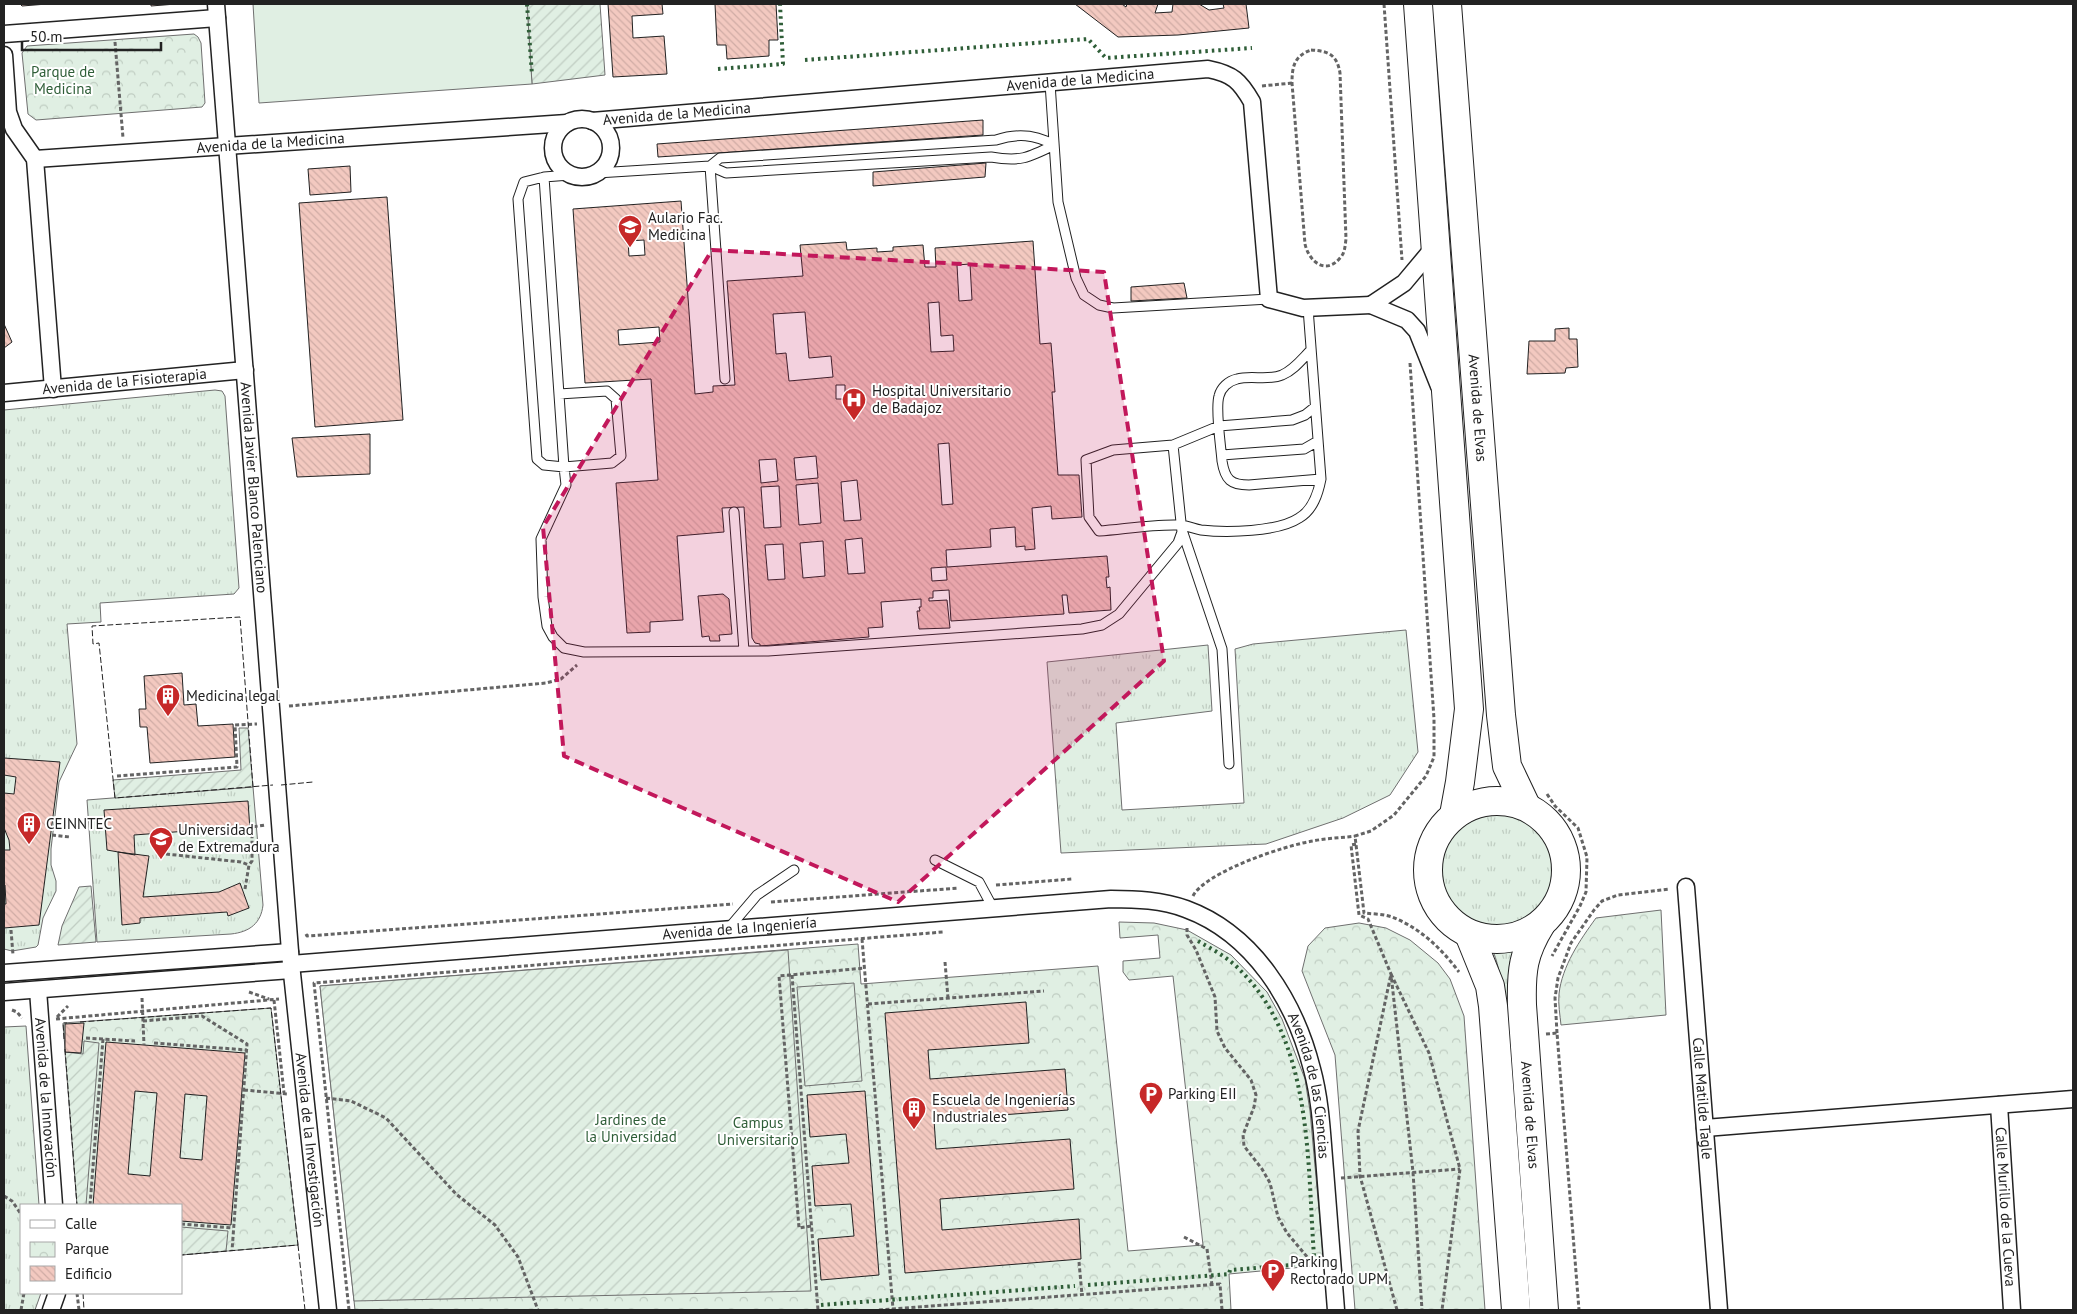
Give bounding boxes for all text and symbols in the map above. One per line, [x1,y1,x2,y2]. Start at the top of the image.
scale bar [22,20,161,52]
text: 50 m [30,27,63,46]
park label: Parque de Medicina [31,62,95,98]
street label: Avenida de la Medicina [1005,64,1155,95]
street label: Avenida de la Medicina [602,98,751,129]
street label: Avenida de la Medicina [196,128,345,157]
place label: Aulario Fac. Medicina [648,208,723,244]
school or university icon: Aulario Fac. Medicina [617,214,643,248]
street label: Avenida de Elvas [1465,353,1492,462]
street label: Avenida de la Fisioterapia [41,364,208,398]
street label: Avenida Javier Blanco Palenciano [237,381,272,594]
place label: Hospital Universitario de Badajoz [872,381,1011,417]
hospital icon: Hospital Universitario de Badajoz [841,387,867,421]
building icon: Medicina legal [155,683,181,717]
place label: Medicina legal [186,686,280,705]
building icon: CEINNTEC [16,811,42,845]
place label: CEINNTEC [46,814,112,833]
place label: Universidad de Extremadura [178,820,280,856]
school or university icon: Universidad de Extremadura [148,826,174,860]
street label: Avenida de la Ingeniería [661,912,818,944]
street label: Avenida de las Ciencias [1284,1009,1334,1159]
street label: Avenida de la Innovación [31,1017,62,1179]
street label: Calle Matilde Tagle [1689,1036,1717,1160]
street label: Avenida de la Investigación [292,1052,329,1228]
street label: Avenida de Elvas [1517,1060,1544,1169]
parking icon: Parking EII [1138,1081,1164,1115]
place label: Parking EII [1168,1084,1237,1103]
place label: Escuela de Ingenierías Industriales [932,1090,1075,1126]
building icon: Escuela de Ingenierías Industriales [901,1096,927,1130]
park label: Jardines de la Universidad [585,1110,677,1146]
park label: Campus Universitario [717,1113,799,1149]
street label: Calle Murillo de la Cueva [1991,1126,2021,1287]
legend [20,1204,182,1294]
text: Calle [65,1214,97,1233]
text: Parque [65,1239,109,1258]
place label: Parking Rectorado UPM [1290,1252,1388,1288]
parking icon: Parking Rectorado UPM [1260,1258,1286,1292]
text: Edificio [65,1264,112,1283]

